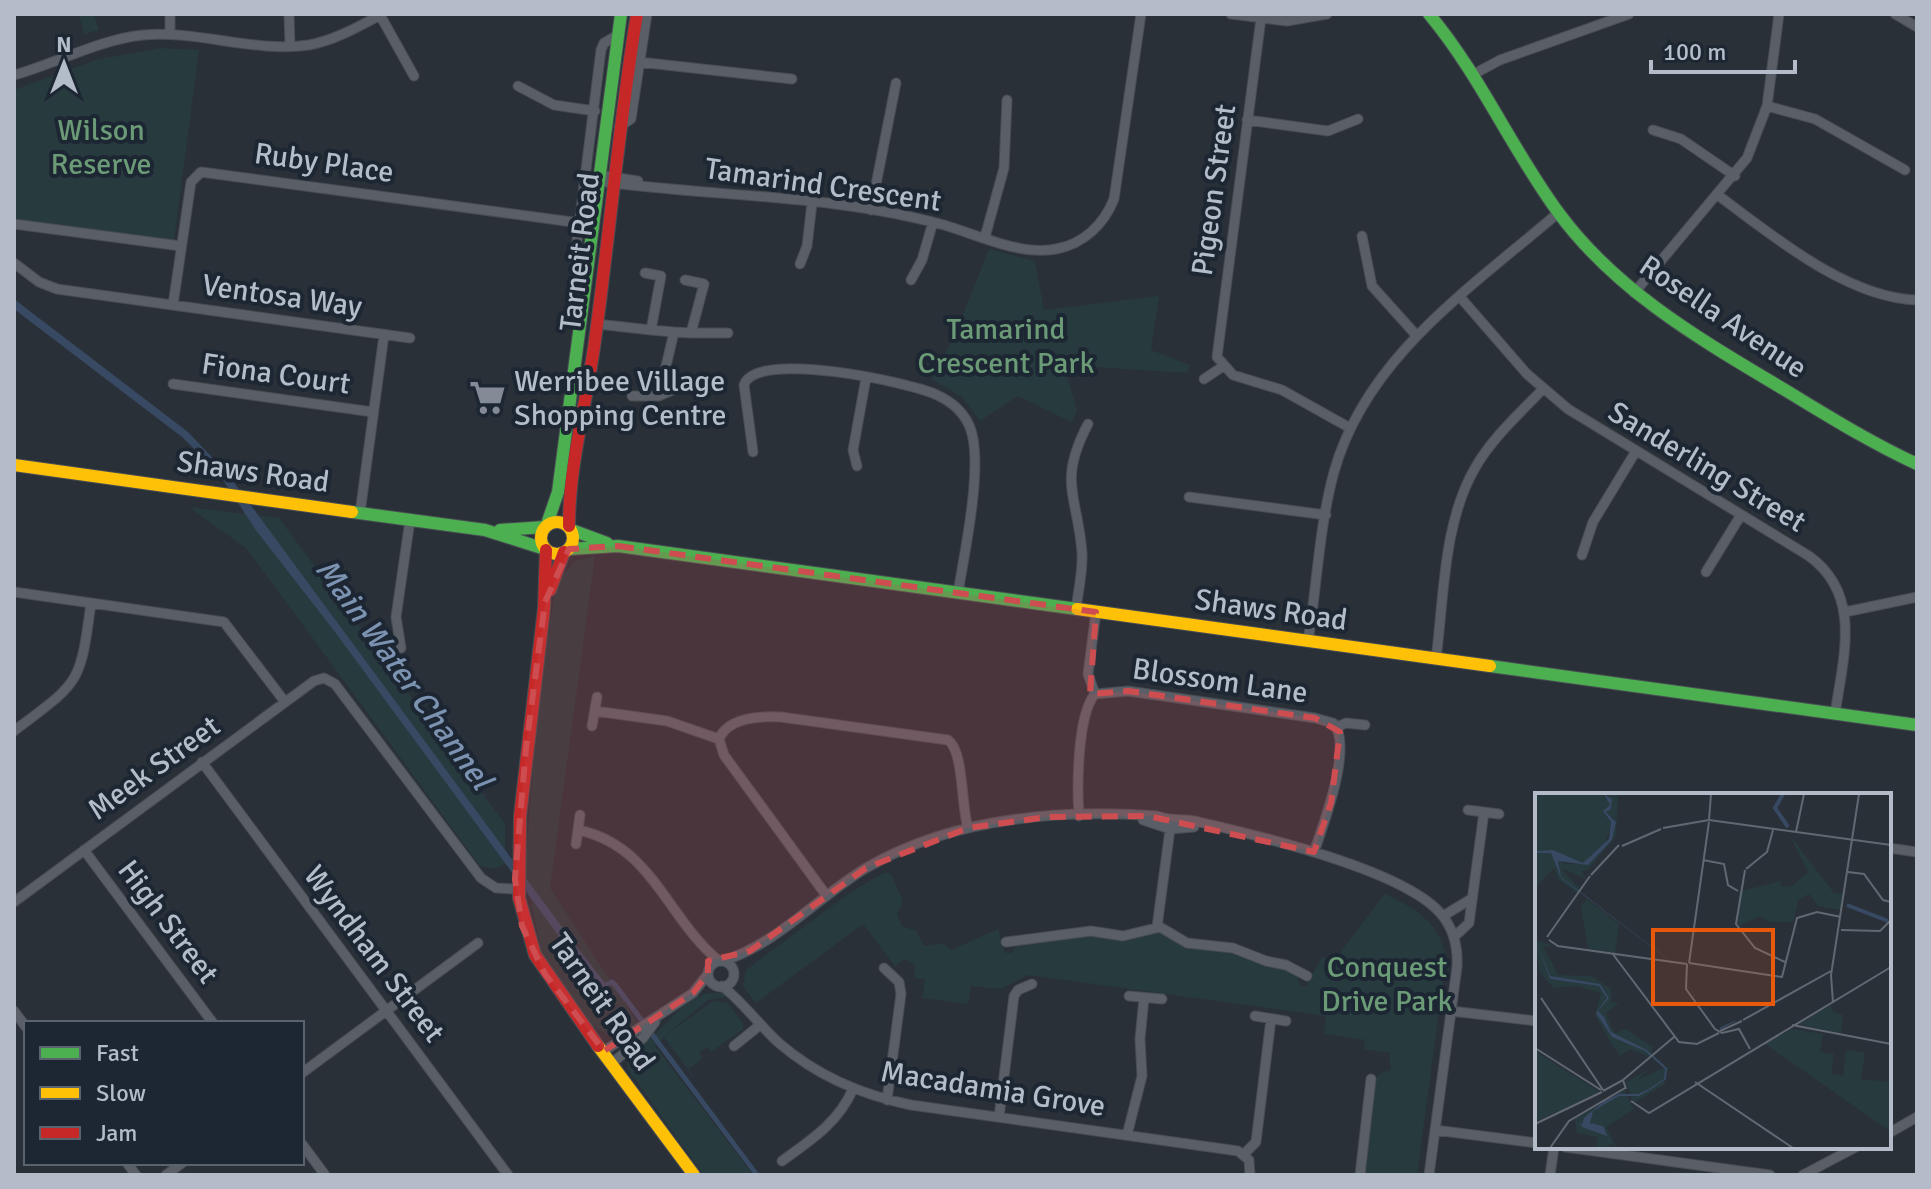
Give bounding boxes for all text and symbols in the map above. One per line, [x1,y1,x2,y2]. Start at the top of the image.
north arrow [24,24,104,104]
scale bar [1651,24,1795,74]
text: N [56,31,72,58]
text: 100 m [1663,37,1726,67]
street label: Pigeon Street [1184,102,1244,278]
park label: Wilson Reserve [51,112,151,183]
street label: Ruby Place [252,135,396,191]
street label: Tamarind Crescent [703,150,943,220]
street label: Tarneit Road [552,171,608,333]
street label: Rosella Avenue [1632,247,1814,387]
street label: Ventosa Way [200,266,364,326]
park label: Tamarind Crescent Park [918,311,1094,382]
street label: Fiona Court [199,345,353,403]
place label: Werribee Village Shopping Centre [514,363,727,434]
supermarket icon: Werribee Village Shopping Centre [469,379,507,417]
street label: Sanderling Street [1601,393,1813,541]
street label: Shaws Road [174,443,332,501]
water label: Main Water Channel [307,551,502,799]
street label: Shaws Road [1192,581,1350,639]
street label: Blossom Lane [1130,650,1310,712]
street label: Meek Street [81,708,227,828]
inset map [1535,793,1891,1149]
street label: High Street [109,853,227,991]
street label: Wyndham Street [295,858,453,1050]
street label: Tarneit Road [541,926,663,1078]
park label: Conquest Drive Park [1321,949,1453,1020]
legend [24,1021,304,1165]
text: Fast [96,1038,139,1068]
street label: Macadamia Grove [878,1053,1108,1125]
text: Slow [96,1078,146,1108]
text: Jam [96,1118,137,1148]

